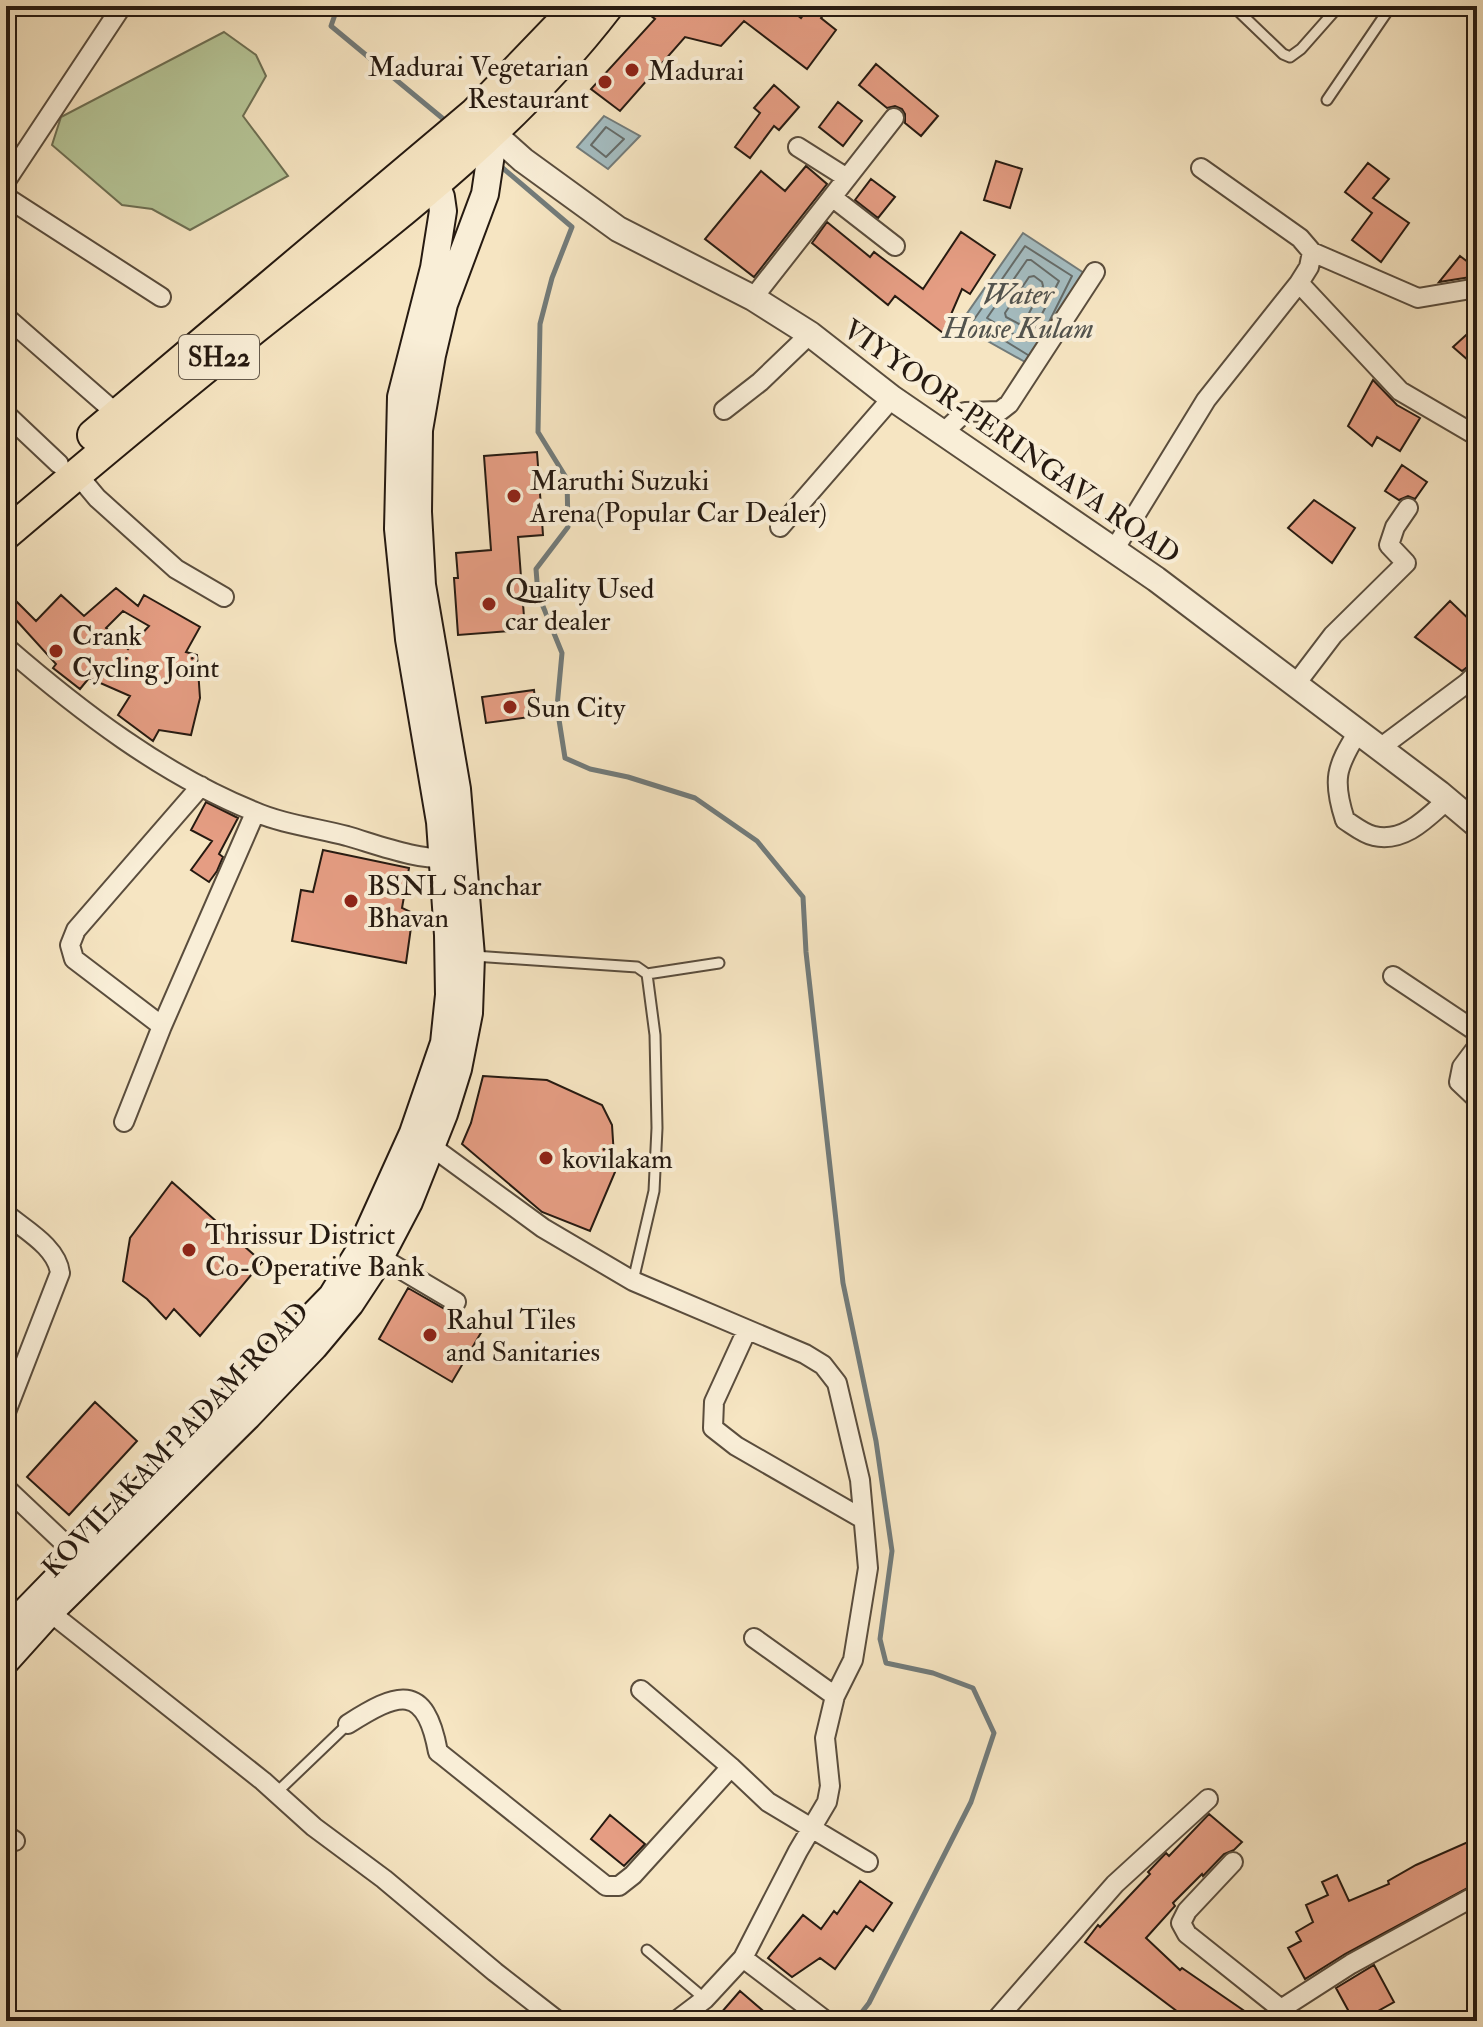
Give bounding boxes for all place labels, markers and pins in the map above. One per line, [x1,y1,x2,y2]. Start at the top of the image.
place label: Madurai Vegetarian Restaurant [368,50,589,117]
place label: Madurai [648,54,744,89]
marker: Madurai [623,61,641,79]
marker: Madurai Vegetarian Restaurant [596,73,614,91]
place label: Maruthi Suzuki Arena(Popular Car Dealer) [529,464,827,531]
marker: Maruthi Suzuki Arena(Popular Car Dealer) [505,487,523,505]
place label: Quality Used car dealer [505,572,654,639]
marker: Quality Used car dealer [480,595,498,613]
place label: Crank Cycling Joint [72,619,219,686]
marker: Crank Cycling Joint [47,642,65,660]
place label: Sun City [526,691,626,726]
marker: Sun City [501,698,519,716]
place label: BSNL Sanchar Bhavan [367,869,542,936]
marker: BSNL Sanchar Bhavan [342,892,360,910]
place label: kovilakam [562,1142,673,1177]
marker: kovilakam [537,1149,555,1167]
place label: Thrissur District Co-Operative Bank [205,1218,426,1285]
marker: Thrissur District Co-Operative Bank [180,1241,198,1259]
place label: Rahul Tiles and Sanitaries [446,1303,600,1370]
marker: Rahul Tiles and Sanitaries [421,1326,439,1344]

